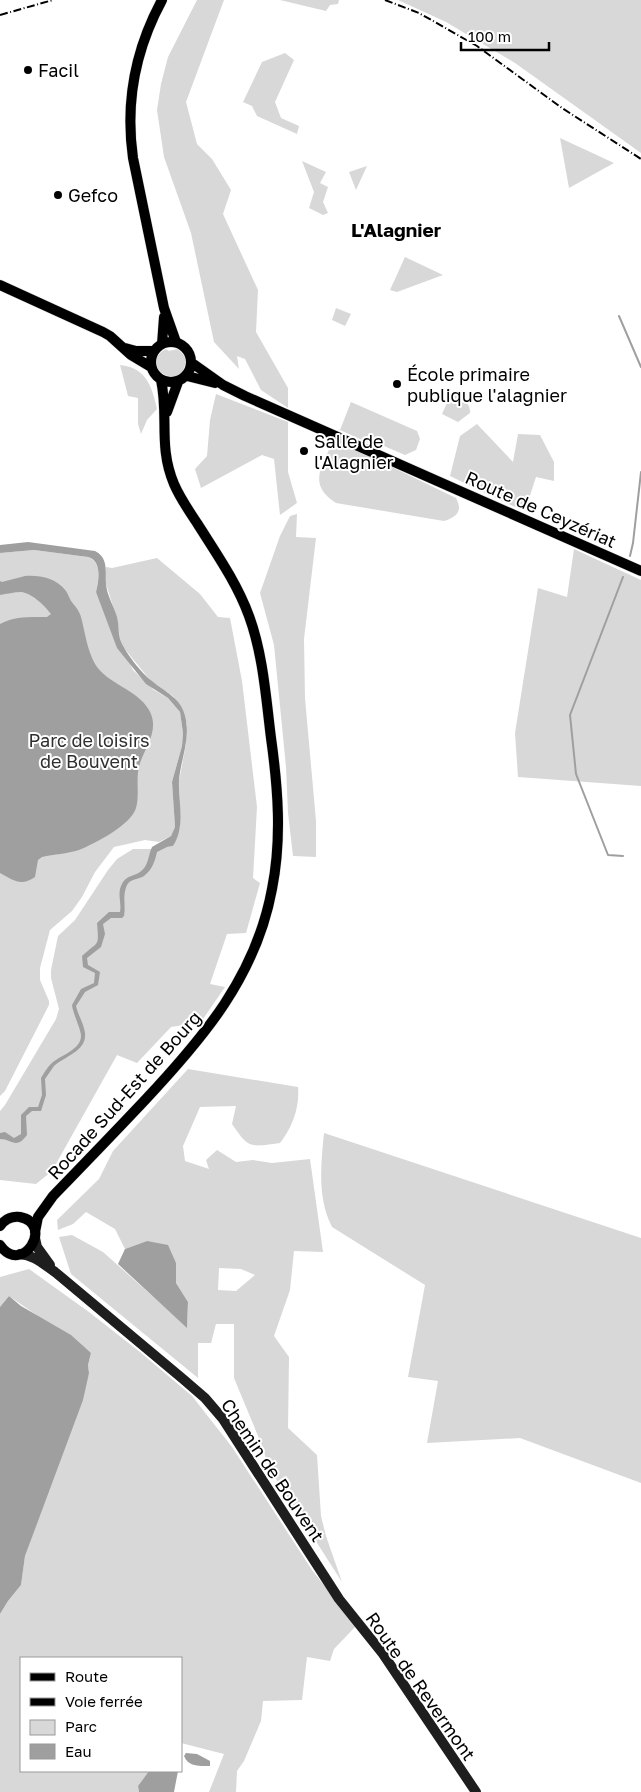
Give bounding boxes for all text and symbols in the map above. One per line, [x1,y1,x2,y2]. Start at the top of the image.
scale bar [461,20,548,52]
text: 100 m [468,27,511,45]
place label: Facil [38,59,79,81]
marker: Facil [22,64,34,76]
place label: Gefco [68,184,118,206]
marker: Gefco [52,189,64,201]
district label: L'Alagnier [351,218,442,241]
place label: École primaire publique l'alagnier [407,363,567,406]
marker: École primaire publique l'alagnier [391,378,403,390]
place label: Salle de l'Alagnier [314,430,394,473]
marker: Salle de l'Alagnier [298,445,310,457]
street label: Route de Ceyzériat [462,466,620,552]
park label: Parc de loisirs de Bouvent [28,729,150,772]
street label: Rocade Sud-Est de Bourg [43,1006,205,1184]
street label: Chemin de Bouvent [217,1394,329,1546]
street label: Route de Revermont [362,1608,480,1764]
legend [20,1657,182,1772]
text: Route [65,1667,108,1685]
text: Voie ferrée [65,1692,143,1710]
text: Parc [65,1717,97,1735]
text: Eau [65,1742,92,1760]

